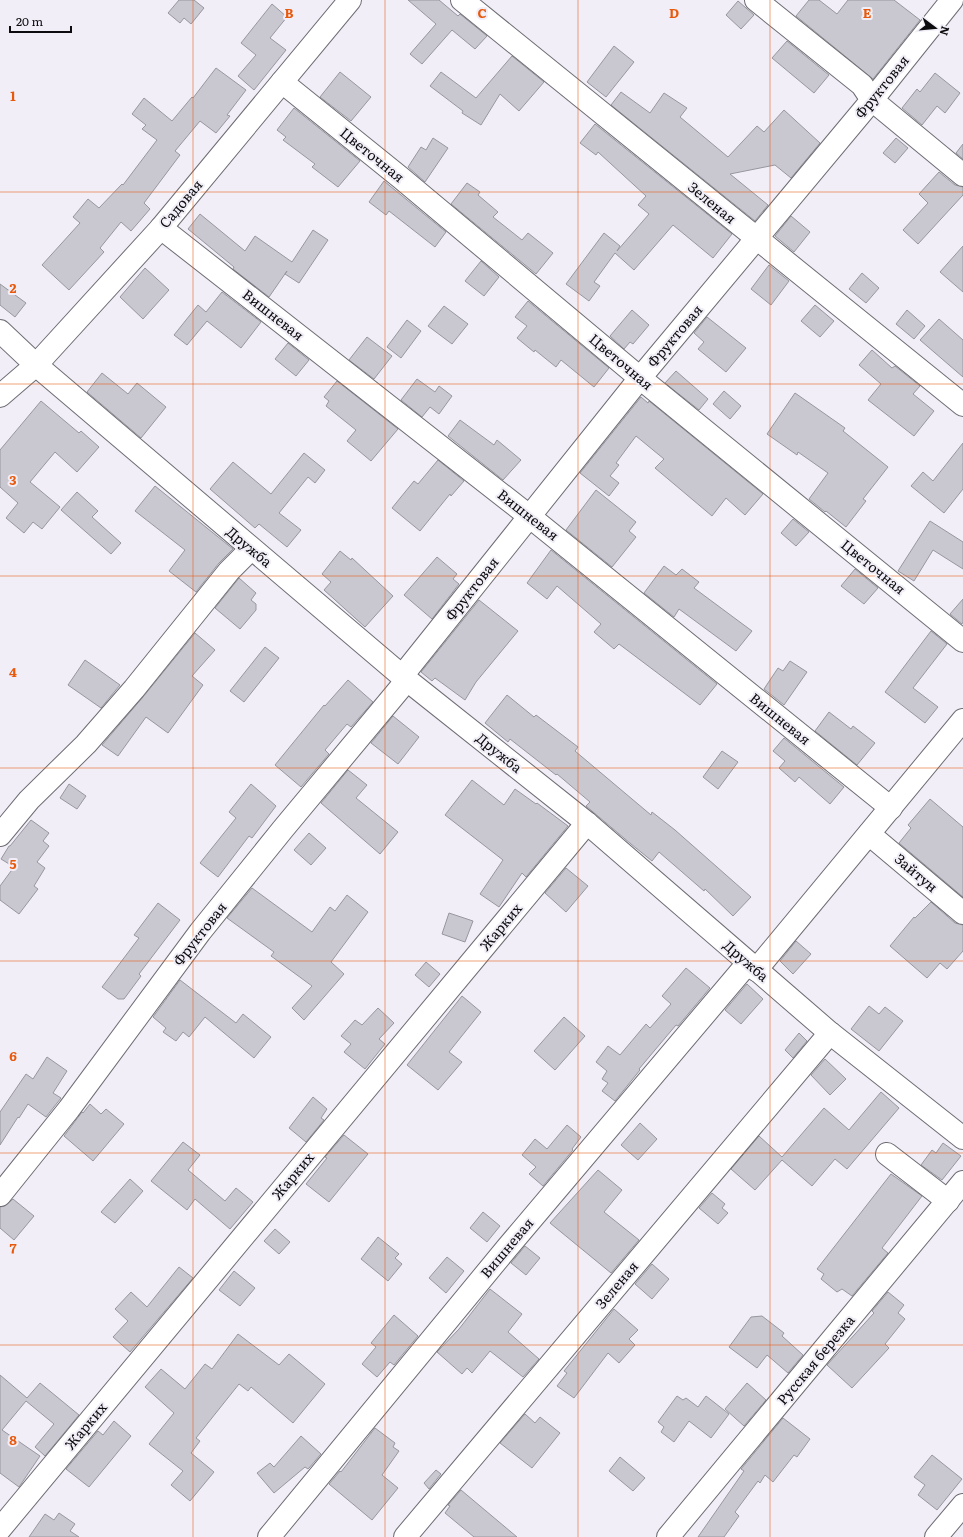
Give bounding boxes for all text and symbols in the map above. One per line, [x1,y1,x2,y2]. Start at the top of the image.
text: B [285,3,294,22]
text: C [477,3,487,22]
text: D [669,3,679,22]
text: E [863,3,872,22]
scale bar [10,8,71,34]
north arrow [915,8,955,48]
text: 20 m [16,12,43,30]
text: N [937,24,955,38]
street label: Фруктовая [849,50,913,122]
text: 1 [10,86,16,105]
street label: Цветочная [336,122,409,186]
street label: Садовая [154,175,206,232]
street label: Зеленая [684,177,741,228]
text: 2 [10,278,17,297]
street label: Вишневая [239,284,309,345]
street label: Фруктовая [642,300,706,371]
street label: Цветочная [585,329,658,394]
text: 3 [9,470,17,489]
street label: Вишневая [494,484,564,545]
street label: Дружба [223,521,277,572]
street label: Цветочная [837,534,910,598]
street label: Фруктовая [440,552,503,625]
text: 4 [9,662,17,681]
street label: Вишневая [746,687,815,749]
street label: Дружба [472,727,527,777]
street label: Зайтун [891,848,942,896]
text: 5 [9,854,17,873]
street label: Фруктовая [168,897,231,970]
street label: Жарких [475,898,526,954]
street label: Дружба [720,935,774,986]
text: 6 [9,1046,17,1065]
street label: Жарких [267,1147,318,1203]
street label: Вишневая [475,1213,537,1282]
text: 7 [9,1238,17,1257]
street label: Зеленая [590,1256,642,1313]
street label: Русская березка [772,1310,859,1408]
street label: Жарких [60,1397,111,1453]
text: 8 [9,1430,17,1449]

